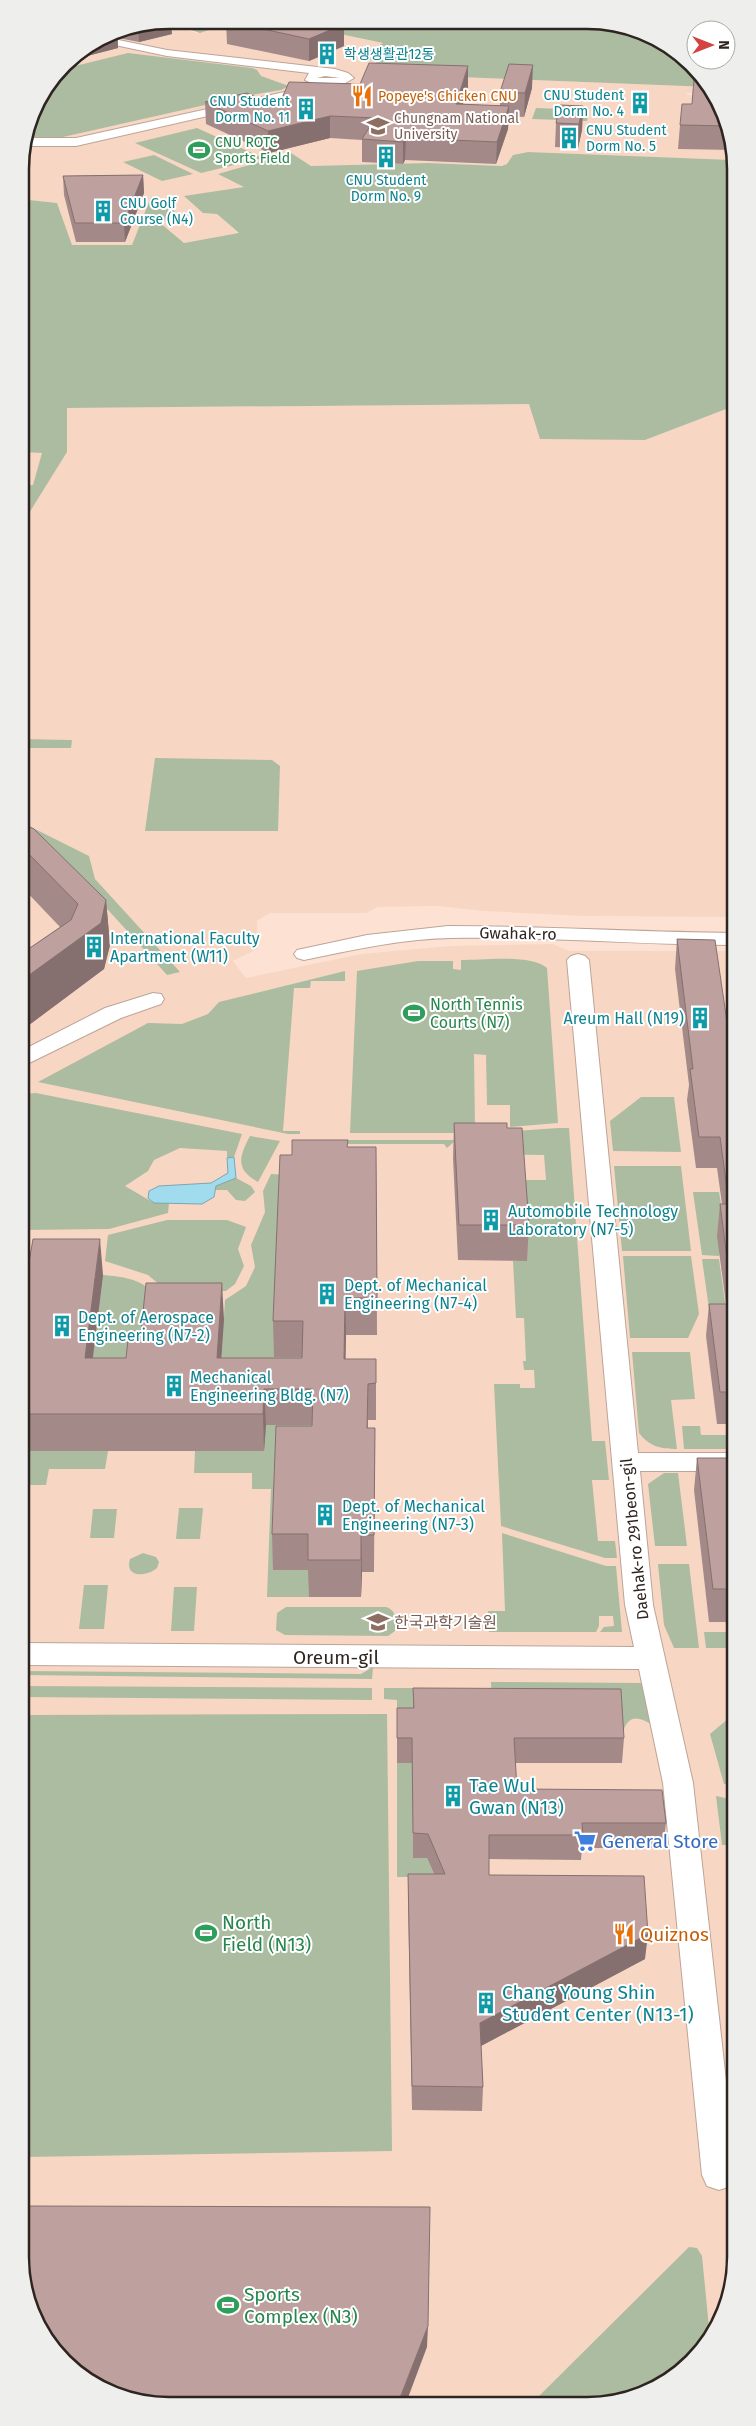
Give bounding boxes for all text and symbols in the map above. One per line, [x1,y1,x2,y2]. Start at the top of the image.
north arrow [686,20,736,70]
text: N [715,40,732,50]
building icon: 학생생활관12동 [314,41,340,67]
place label: 학생생활관12동 [344,46,434,63]
restaurant icon: Popeye's Chicken CNU [349,83,375,109]
place label: CNU Student Dorm No. 4 [544,87,625,120]
place label: Popeye's Chicken CNU [378,88,517,105]
building icon: CNU Student Dorm No. 4 [627,90,653,116]
place label: CNU Student Dorm No. 11 [210,93,291,126]
building icon: CNU Student Dorm No. 11 [293,96,319,122]
place label: Chungnam National University [394,110,519,143]
school or university icon: Chungnam National University [365,113,391,139]
place label: CNU Student Dorm No. 5 [586,122,667,155]
building icon: CNU Student Dorm No. 5 [556,125,582,151]
place label: CNU ROTC Sports Field [215,134,290,167]
sports icon: CNU ROTC Sports Field [186,137,212,163]
building icon: CNU Student Dorm No. 9 [373,144,399,170]
place label: CNU Student Dorm No. 9 [346,172,427,205]
place label: CNU Golf Course (N4) [120,195,193,228]
building icon: CNU Golf Course (N4) [90,198,116,224]
street label: Gwahak-ro [479,923,557,944]
place label: International Faculty Apartment (W11) [110,929,260,966]
building icon: International Faculty Apartment (W11) [81,934,107,960]
place label: North Tennis Courts (N7) [430,995,523,1032]
sports icon: North Tennis Courts (N7) [401,1000,427,1026]
building icon: Areum Hall (N19) [687,1005,713,1031]
place label: Areum Hall (N19) [563,1009,684,1028]
place label: Automobile Technology Laboratory (N7-5) [508,1202,678,1239]
building icon: Automobile Technology Laboratory (N7-5) [478,1207,504,1233]
place label: Dept. of Mechanical Engineering (N7-4) [344,1276,487,1313]
building icon: Dept. of Mechanical Engineering (N7-4) [314,1281,340,1307]
place label: Dept. of Aerospace Engineering (N7-2) [78,1308,214,1345]
building icon: Dept. of Aerospace Engineering (N7-2) [49,1313,75,1339]
place label: Mechanical Engineering Bldg. (N7) [190,1368,349,1405]
building icon: Mechanical Engineering Bldg. (N7) [161,1373,187,1399]
street label: Daehak-ro 291beon-gil [617,1457,652,1621]
place label: Dept. of Mechanical Engineering (N7-3) [342,1497,485,1534]
building icon: Dept. of Mechanical Engineering (N7-3) [312,1502,338,1528]
school or university icon: 한국과학기술원 [365,1609,391,1635]
place label: 한국과학기술원 [394,1613,497,1632]
street label: Oreum-gil [293,1646,379,1669]
place label: Tae Wul Gwan (N13) [469,1774,564,1819]
building icon: Tae Wul Gwan (N13) [440,1783,466,1809]
supermarket icon: General Store [572,1828,598,1854]
place label: General Store [602,1830,718,1853]
place label: North Field (N13) [222,1911,311,1956]
sports icon: North Field (N13) [193,1920,219,1946]
restaurant icon: Quiznos [611,1921,637,1947]
place label: Quiznos [640,1923,709,1946]
place label: Chang Young Shin Student Center (N13-1) [502,1981,694,2026]
building icon: Chang Young Shin Student Center (N13-1) [473,1990,499,2016]
place label: Sports Complex (N3) [244,2283,358,2328]
sports icon: Sports Complex (N3) [215,2292,241,2318]

